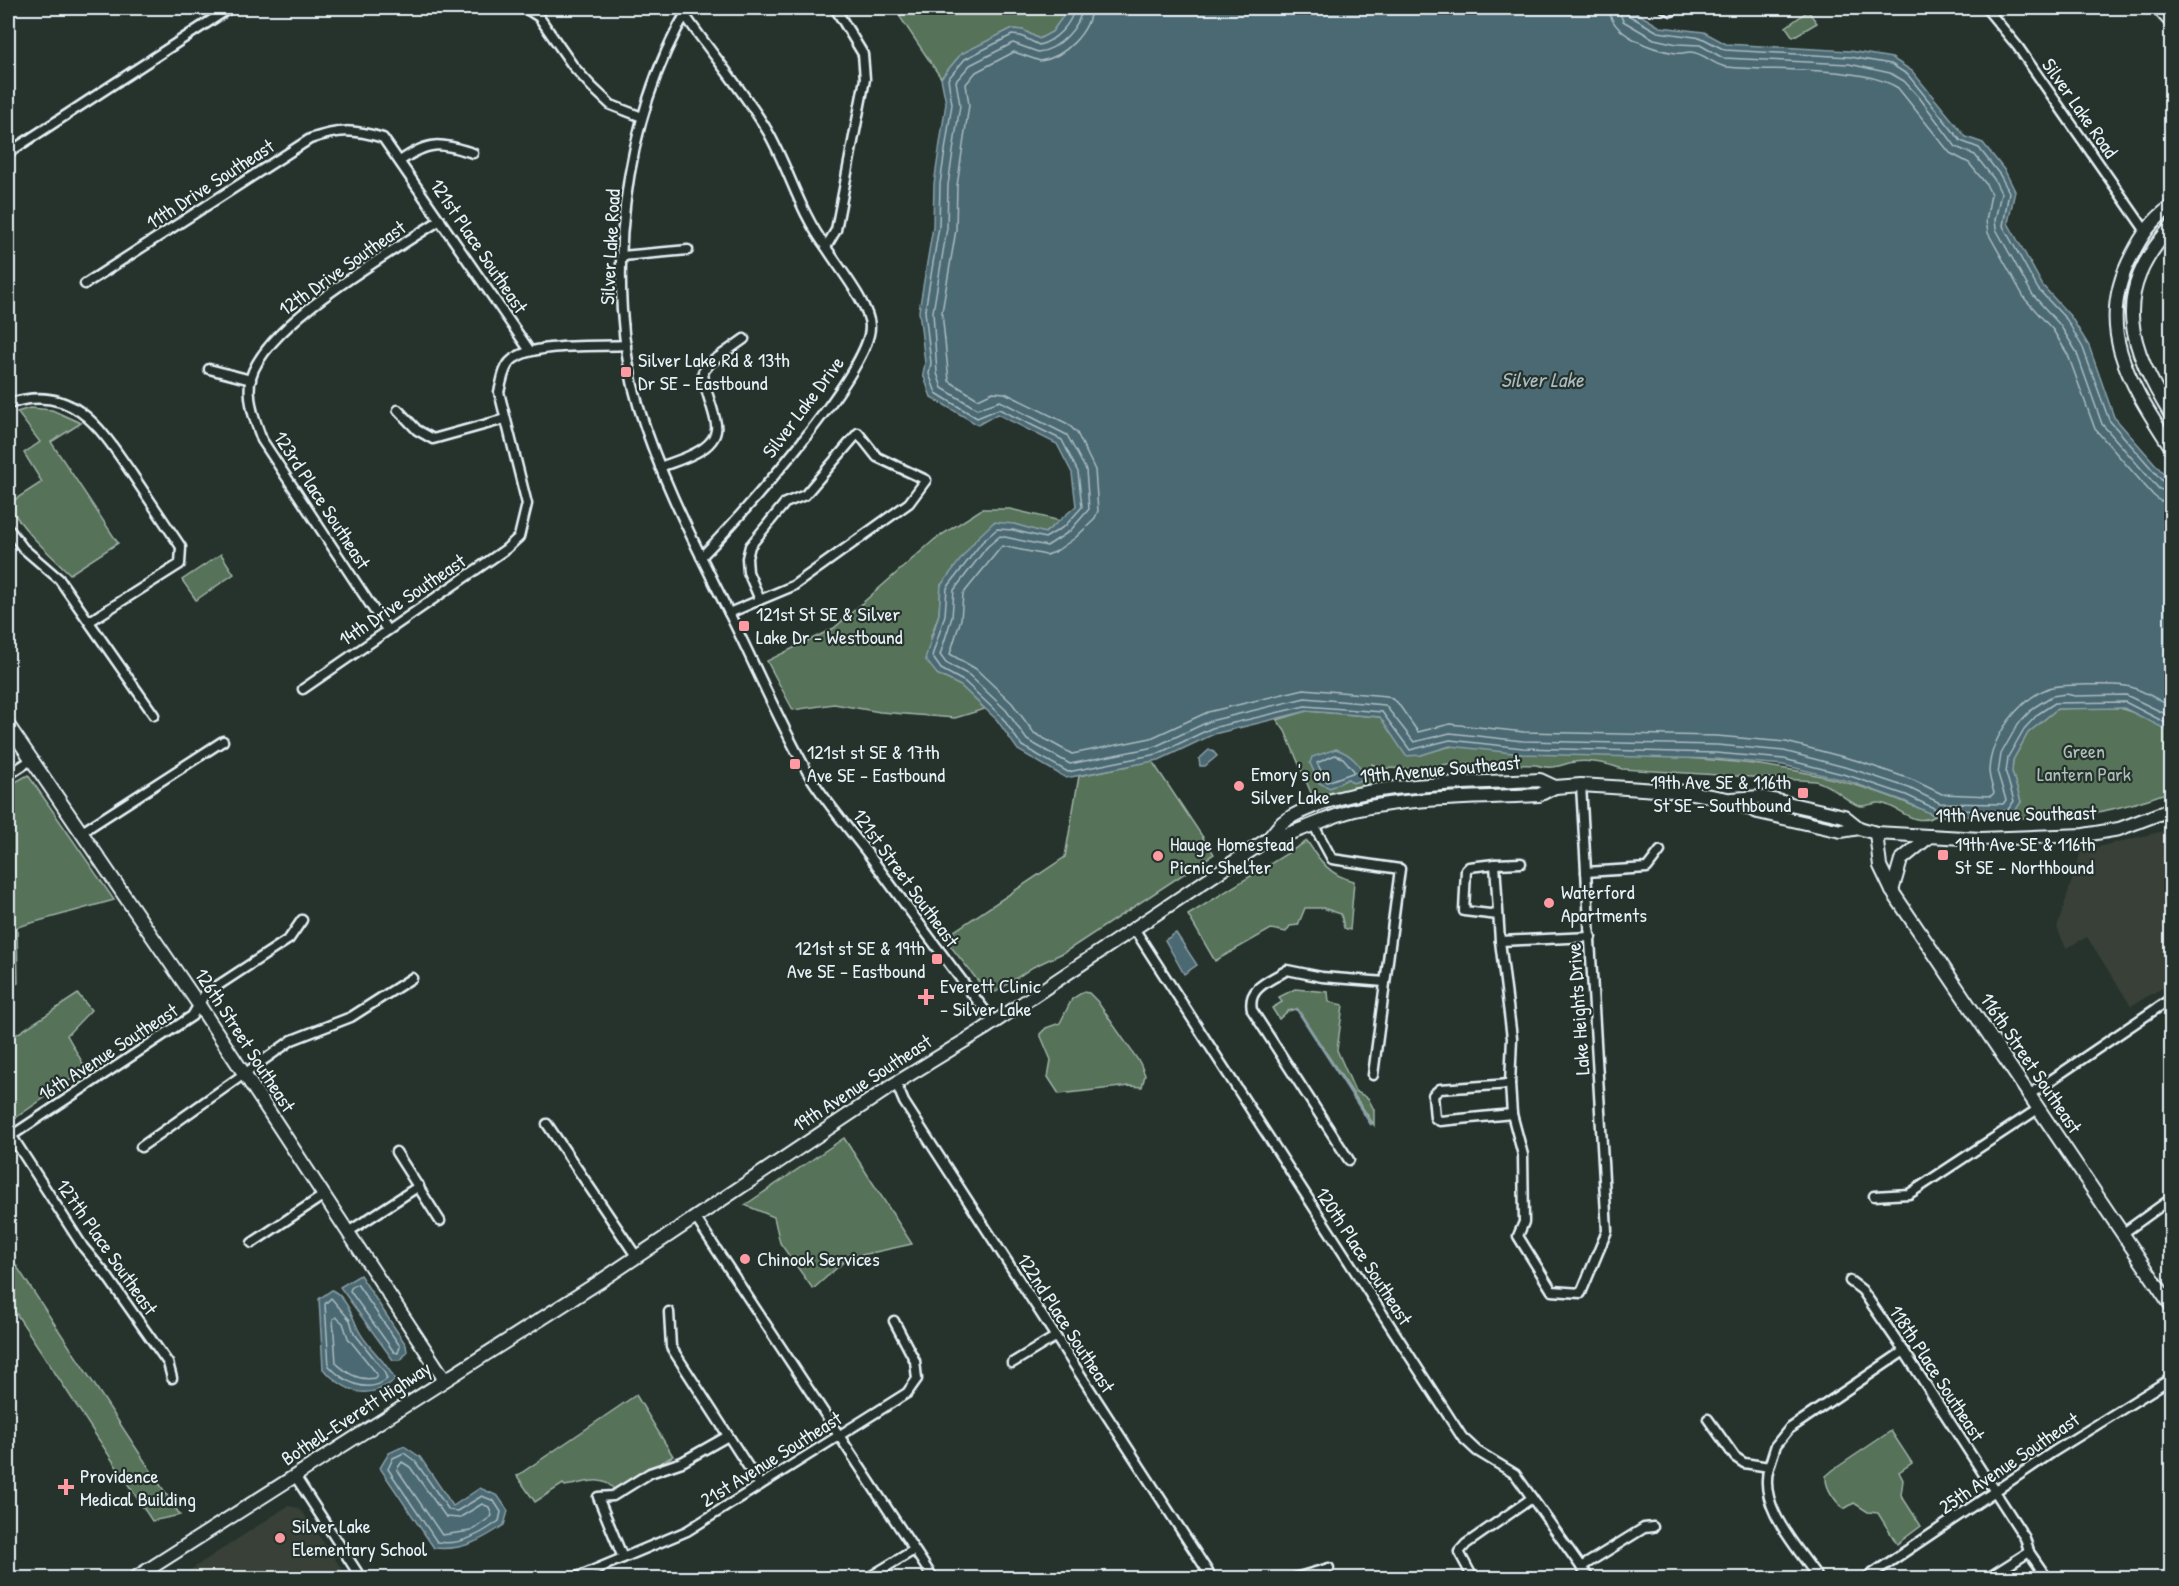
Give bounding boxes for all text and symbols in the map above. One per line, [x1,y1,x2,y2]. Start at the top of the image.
street label: Silver Lake Road [2036,52,2125,163]
street label: 11th Drive Southeast [141,131,280,235]
street label: 121st Place Southeast [424,173,535,319]
street label: Silver Lake Road [593,188,626,306]
street label: 12th Drive Southeast [273,213,412,322]
place label: Silver Lake Rd & 13th Dr SE - Eastbound [638,346,790,396]
street label: Silver Lake Drive [755,350,850,463]
marker: Silver Lake Rd & 13th Dr SE - Eastbound [619,365,633,379]
water label: Silver Lake [1501,365,1585,394]
street label: 123rd Place Southeast [268,425,378,575]
street label: 14th Drive Southeast [333,546,471,652]
place label: 121st St SE & Silver Lake Dr - Westbound [756,600,903,650]
marker: 121st St SE & Silver Lake Dr - Westbound [737,619,751,633]
park label: Green Lantern Park [2037,737,2131,787]
place label: 121st st SE & 17th Ave SE - Eastbound [807,738,945,788]
street label: 19th Avenue Southeast [1359,748,1522,789]
marker: 121st st SE & 17th Ave SE - Eastbound [788,757,802,771]
place label: Emory's on Silver Lake [1251,760,1330,810]
place label: 19th Ave SE & 116th St SE - Southbound [1651,768,1791,818]
marker: Emory's on Silver Lake [1232,779,1246,793]
marker: 19th Ave SE & 116th St SE - Southbound [1796,786,1810,800]
street label: 19th Avenue Southeast [1935,799,2098,828]
street label: 121st Street Southeast [847,803,967,953]
place label: Hauge Homestead Picnic Shelter [1170,830,1294,880]
place label: 19th Ave SE & 116th St SE - Northbound [1955,830,2095,880]
marker: 19th Ave SE & 116th St SE - Northbound [1936,848,1950,862]
marker: Hauge Homestead Picnic Shelter [1151,849,1165,863]
place label: Waterford Apartments [1561,878,1647,928]
marker: Waterford Apartments [1542,896,1556,910]
place label: 121st st SE & 19th Ave SE - Eastbound [787,934,925,984]
street label: Lake Heights Drive [1559,942,1596,1076]
marker: 121st st SE & 19th Ave SE - Eastbound [930,952,944,966]
street label: 126th Street Southeast [189,963,303,1118]
place label: Everett Clinic - Silver Lake [940,972,1041,1022]
street label: 116th Street Southeast [1974,987,2089,1139]
marker: Everett Clinic - Silver Lake [917,988,935,1006]
street label: 16th Avenue Southeast [33,996,184,1107]
street label: 19th Avenue Southeast [787,1027,937,1138]
street label: 127th Place Southeast [50,1173,165,1321]
street label: 120th Place Southeast [1310,1182,1420,1331]
place label: Chinook Services [757,1245,880,1272]
street label: 122nd Place Southeast [1011,1248,1122,1399]
marker: Chinook Services [738,1252,752,1266]
street label: 118th Place Southeast [1883,1300,1992,1447]
street label: Bothell-Everett Highway [276,1354,436,1471]
street label: 21st Avenue Southeast [695,1404,848,1513]
street label: 25th Avenue Southeast [1933,1405,2085,1520]
place label: Providence Medical Building [80,1462,196,1512]
marker: Providence Medical Building [57,1478,75,1496]
place label: Silver Lake Elementary School [292,1512,428,1562]
marker: Silver Lake Elementary School [273,1531,287,1545]

